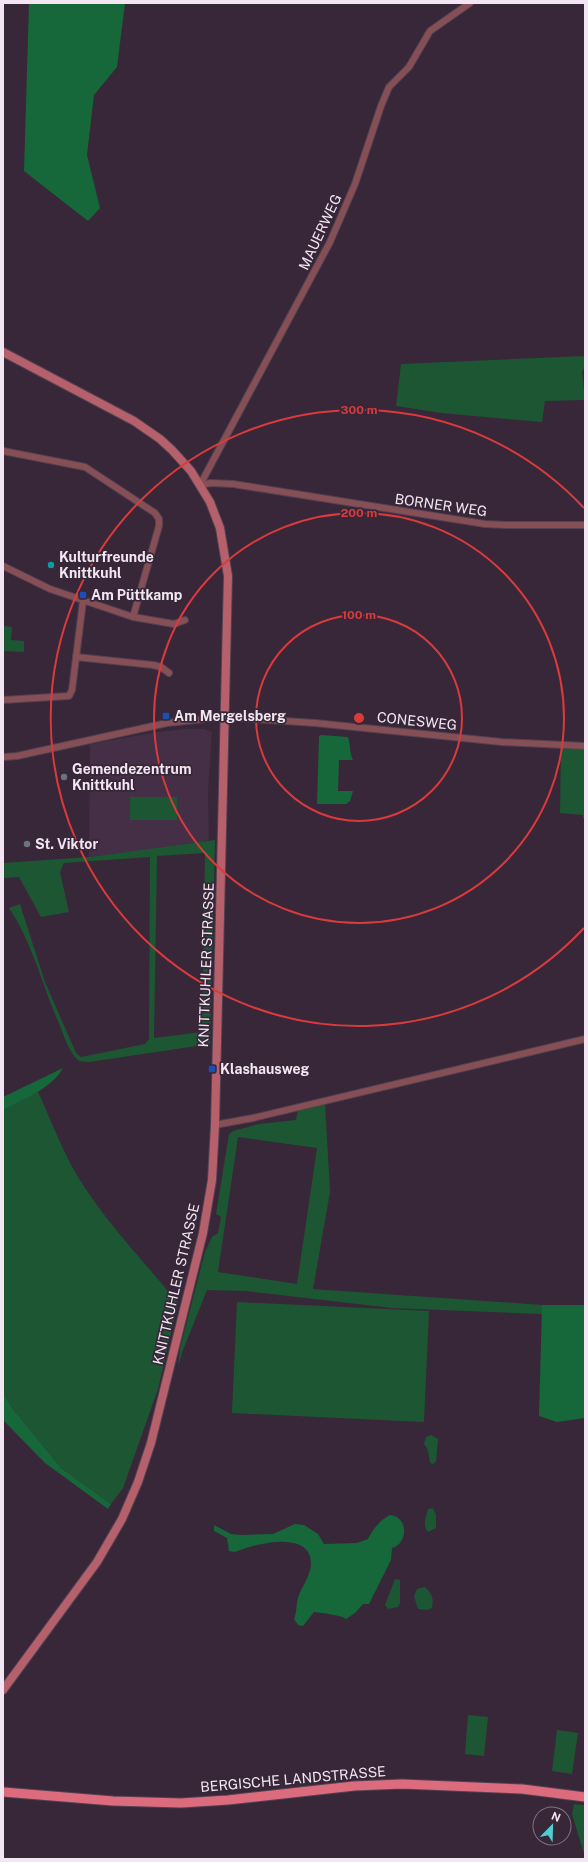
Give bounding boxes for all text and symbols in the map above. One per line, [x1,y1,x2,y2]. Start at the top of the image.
street label: MAUERWEG [295,192,345,272]
text: 300 m [341,403,378,417]
street label: BORNER WEG [394,491,488,519]
text: 200 m [341,506,377,520]
place label: Kulturfreunde Knittkuhl [59,549,154,581]
marker: Kulturfreunde Knittkuhl [46,560,56,570]
place label: Am Püttkamp [91,587,182,603]
marker: Am Püttkamp [78,590,88,600]
text: 100 m [342,608,376,622]
place label: Am Mergelsberg [174,708,286,724]
street label: CONESWEG [376,709,458,733]
marker: Am Mergelsberg [161,711,171,721]
centre of rings [352,711,366,725]
place label: Gemendezentrum Knittkuhl [72,761,192,793]
marker: Gemendezentrum Knittkuhl [59,772,69,782]
place label: St. Viktor [35,836,98,852]
marker: St. Viktor [22,839,32,849]
street label: KNITTKUHLER STRASSE [195,882,217,1048]
place label: Klashausweg [220,1061,309,1077]
marker: Klashausweg [207,1064,217,1074]
street label: KNITTKUHLER STRASSE [150,1202,202,1366]
street label: BERGISCHE LANDSTRASSE [200,1763,386,1795]
north arrow [532,1806,572,1846]
text: N [550,1810,562,1824]

